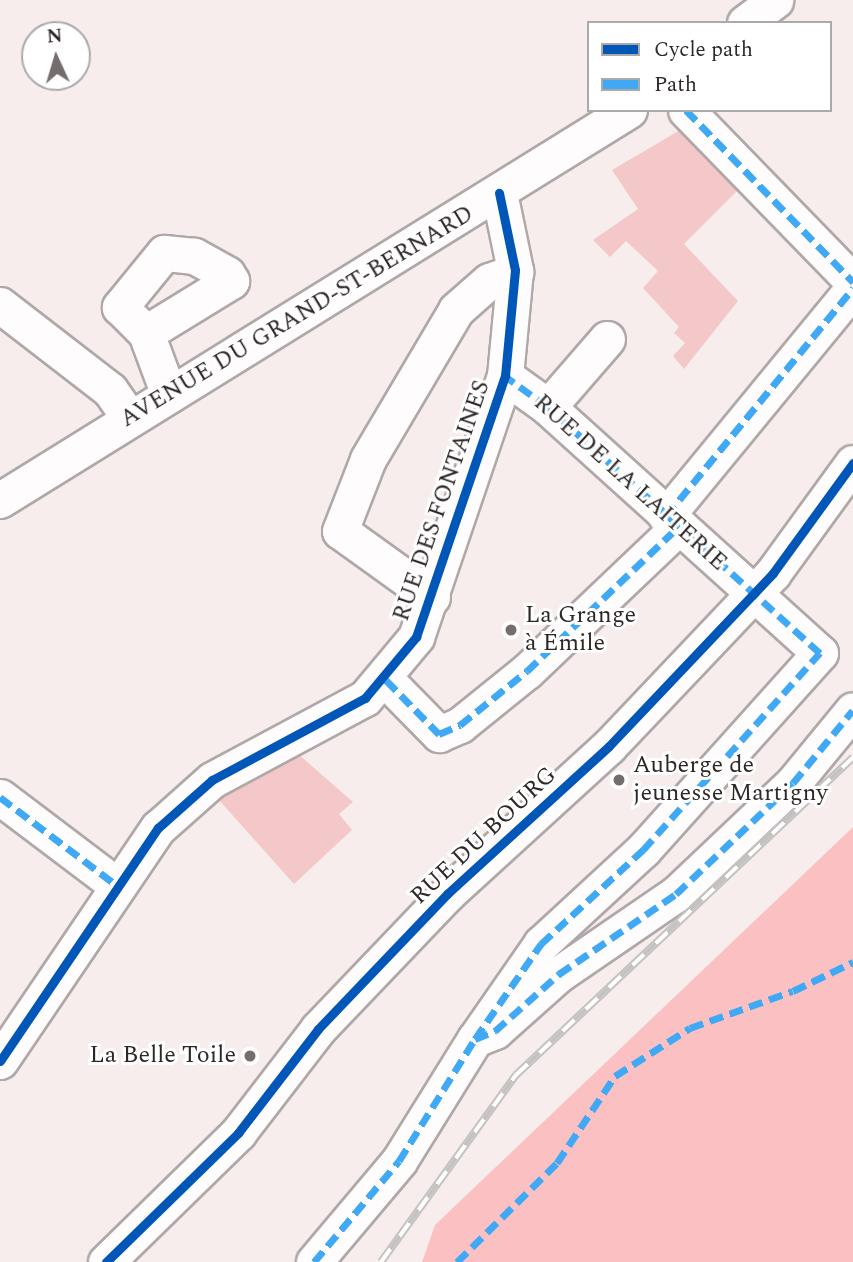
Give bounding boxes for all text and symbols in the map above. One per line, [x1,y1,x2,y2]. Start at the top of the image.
north arrow [21,21,91,91]
legend [587,21,832,112]
text: N [46,22,63,52]
text: Cycle path [654,34,753,66]
text: Path [654,69,697,101]
street label: AVENUE DU GRAND-ST-BERNARD [115,200,479,434]
street label: RUE DES FONTAINES [387,377,497,625]
street label: RUE DE LA LAITERIE [527,389,733,577]
place label: La Grange à Émile [525,602,636,658]
marker: La Grange à Émile [503,622,519,638]
place label: Auberge de jeunesse Martigny [633,752,828,808]
street label: RUE DU BOURG [405,761,563,911]
marker: Auberge de jeunesse Martigny [611,772,627,788]
place label: La Belle Toile [90,1042,236,1070]
marker: La Belle Toile [242,1048,258,1064]

